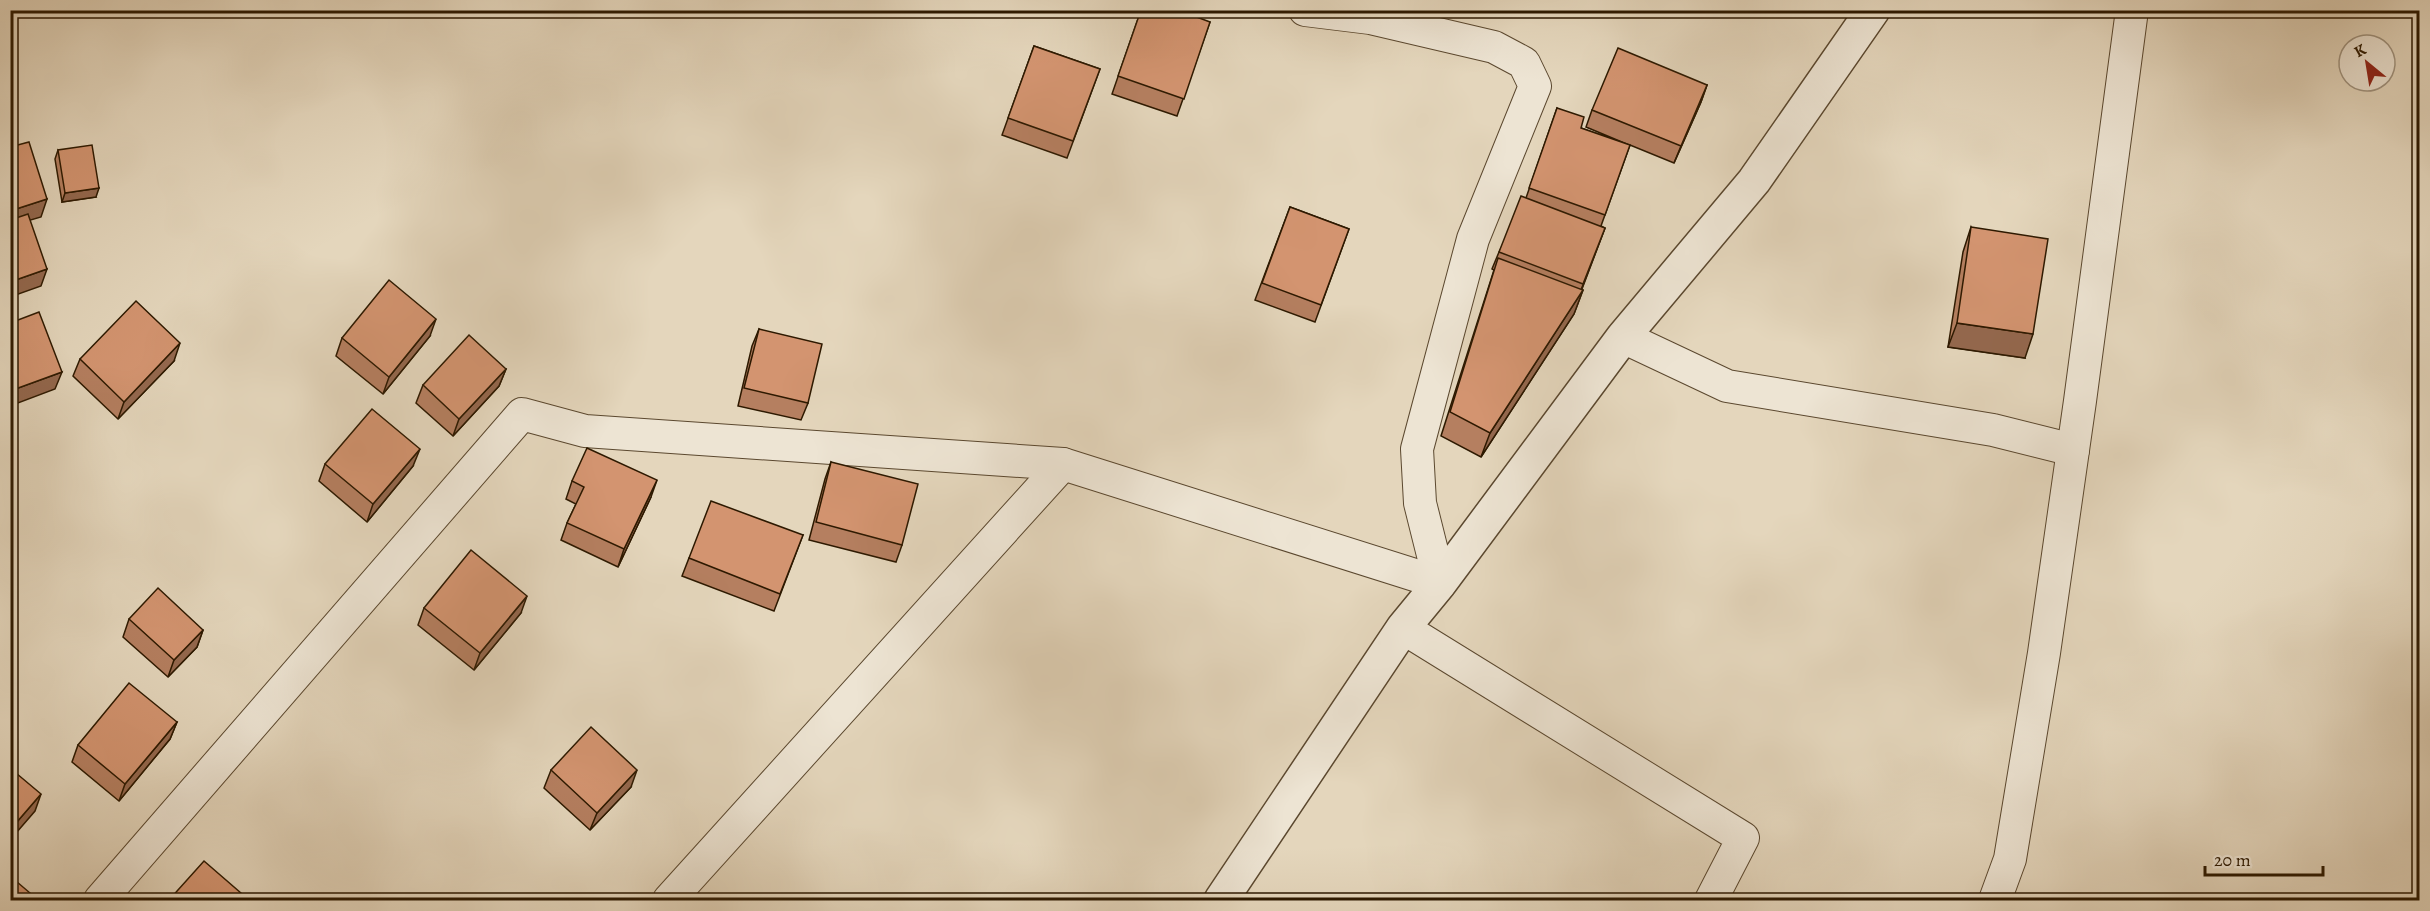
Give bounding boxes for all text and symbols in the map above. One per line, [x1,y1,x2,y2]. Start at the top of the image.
north arrow [2337,33,2397,93]
text: K [2350,38,2370,63]
scale bar [2205,839,2324,877]
text: 20 m [2214,848,2251,872]

